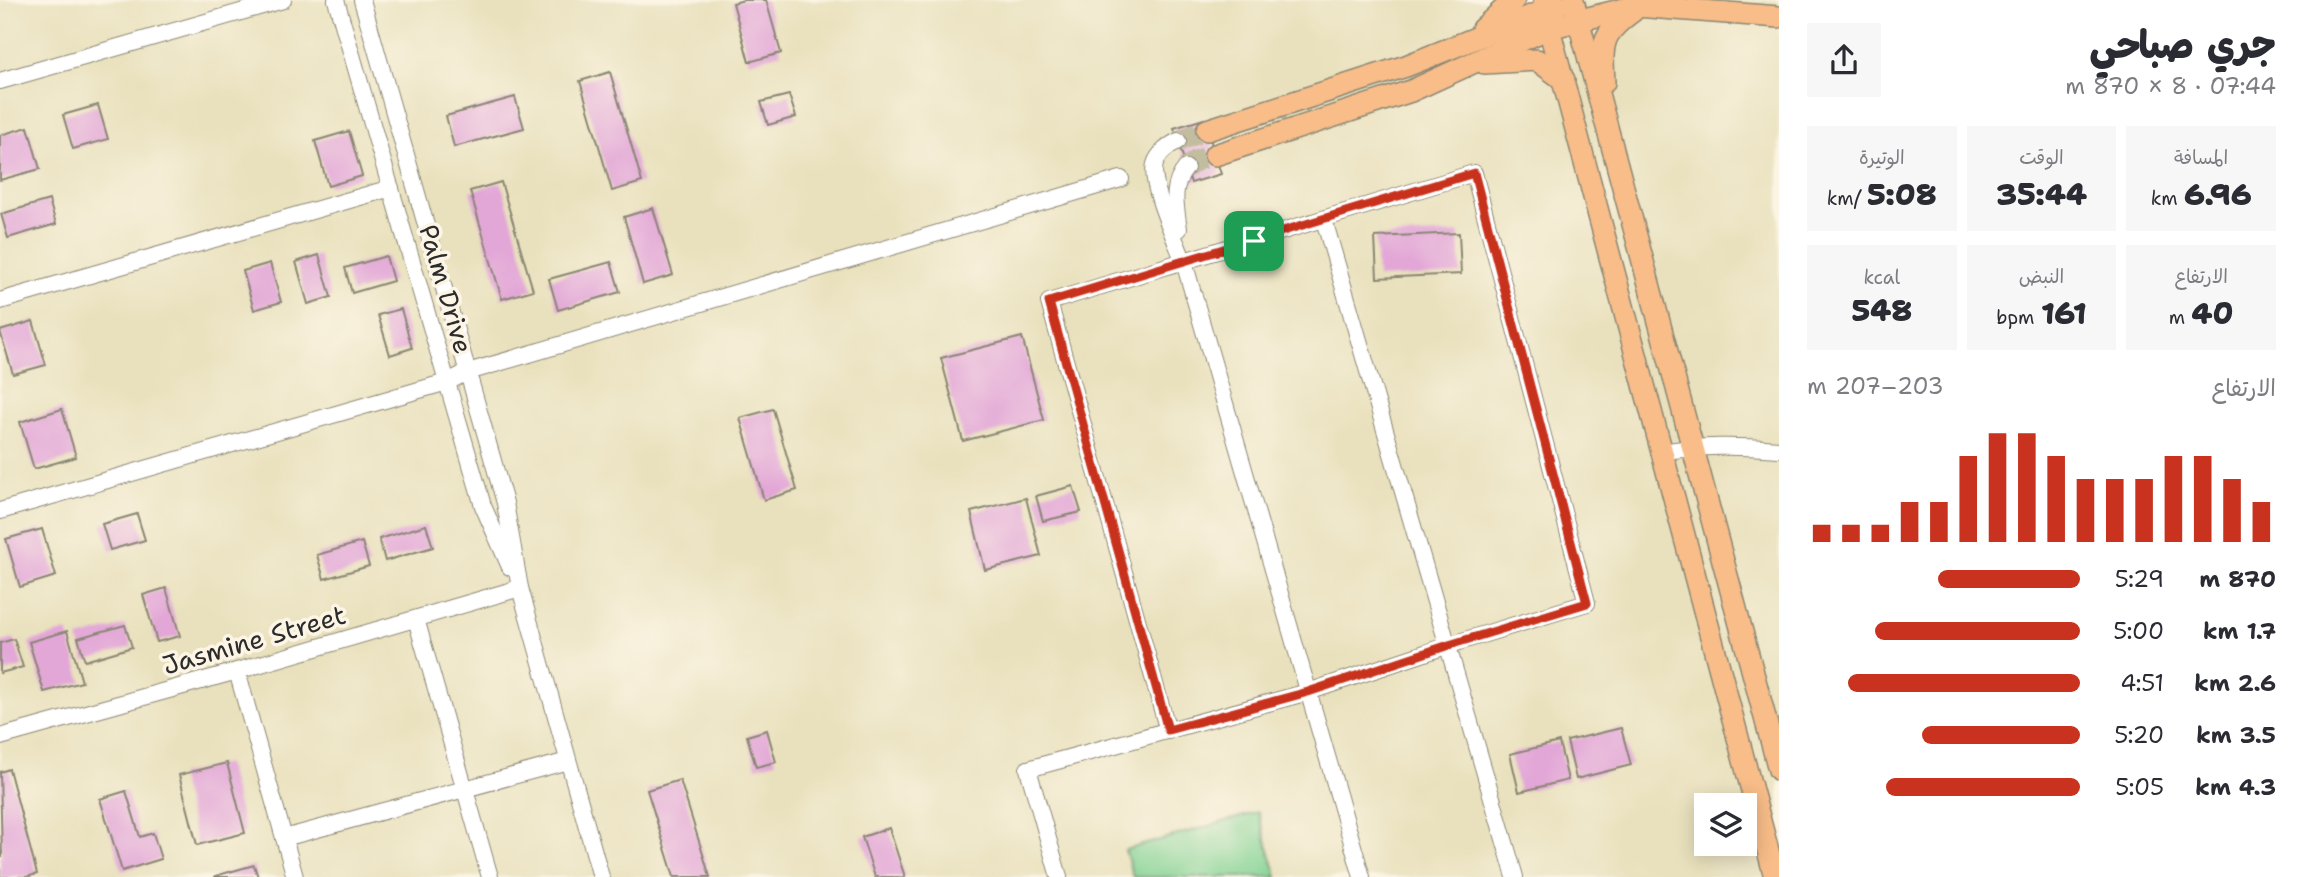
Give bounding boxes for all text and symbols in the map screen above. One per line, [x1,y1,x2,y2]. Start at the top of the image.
text: جري صباحي [2090,19,2276,70]
button: share [1807,23,1881,97]
text: 07:44 · 8 × 870 m [2065,71,2276,101]
text: الوتيرة [1859,145,1905,170]
text: الوقت [2019,145,2064,170]
text: المسافة [2174,145,2228,170]
text: 5:08 [1867,174,1937,215]
text: 35:44 [1996,174,2087,215]
text: 6.96 [2184,174,2252,215]
text: /km [1827,186,1867,211]
text: km [2151,186,2184,211]
pin [1224,211,1284,271]
street label: Palm Drive [411,220,482,357]
icon: arrive [1235,222,1273,260]
text: النبض [2019,264,2064,289]
text: الارتفاع [2175,264,2228,289]
text: kcal [1863,265,1900,290]
text: 548 [1851,290,1912,331]
text: 161 [2041,293,2087,334]
text: 40 [2192,293,2234,334]
text: bpm [1996,305,2041,330]
text: m [2169,305,2192,330]
text: 203–207 m [1807,371,1944,401]
text: الارتفاع [2212,373,2276,403]
text: 5:29 [2115,564,2164,594]
text: 870 m [2199,564,2276,594]
street label: Jasmine Street [158,597,350,682]
text: 5:00 [2113,616,2164,646]
text: 1.7 km [2203,616,2276,646]
text: 4:51 [2120,668,2164,698]
text: 2.6 km [2194,668,2276,698]
text: 5:20 [2114,720,2164,750]
text: 3.5 km [2196,720,2276,750]
text: 5:05 [2115,772,2164,802]
text: 4.3 km [2195,772,2276,802]
map controls [1694,793,1757,856]
button: layers [1694,793,1757,856]

